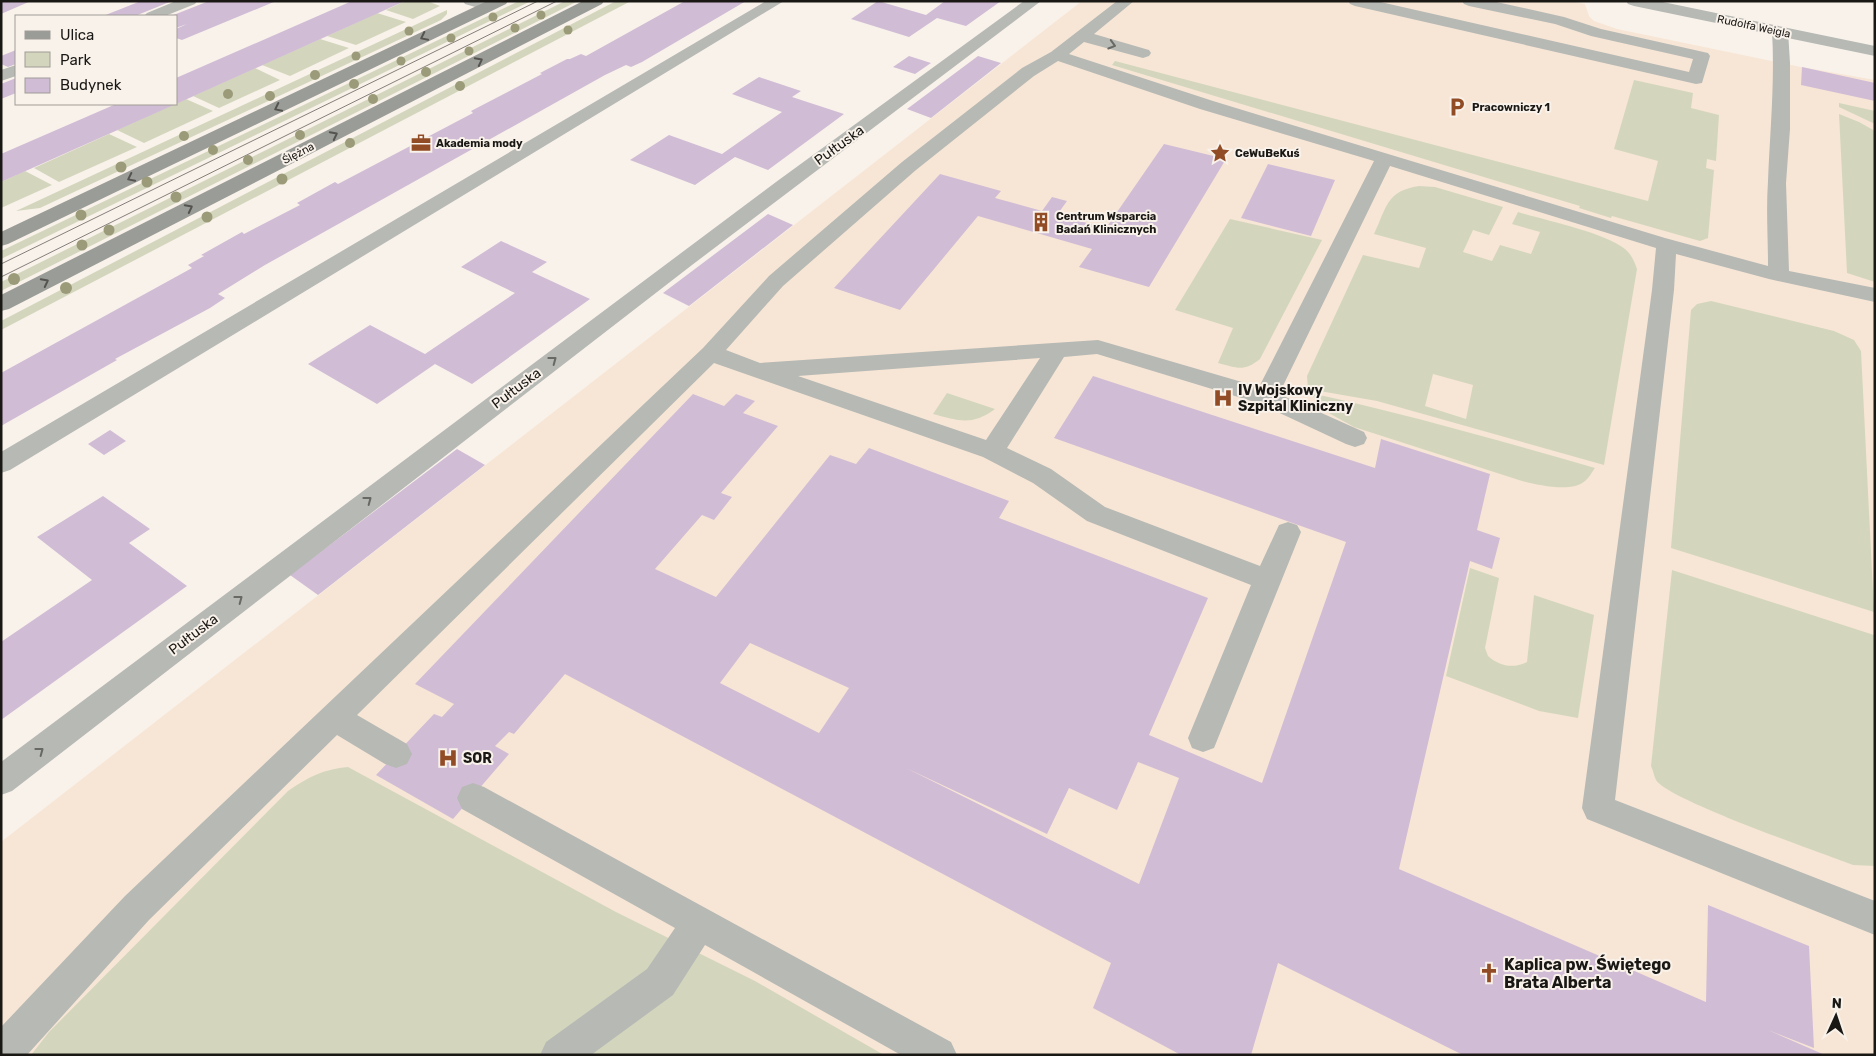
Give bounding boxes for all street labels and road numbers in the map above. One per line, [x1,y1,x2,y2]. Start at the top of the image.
street label: Rudolfa Weigla [1716,12,1792,41]
street label: Pułtuska [811,122,867,169]
street label: Ślężna [280,140,316,167]
street label: Pułtuska [488,364,544,412]
street label: Pułtuska [165,610,221,658]

